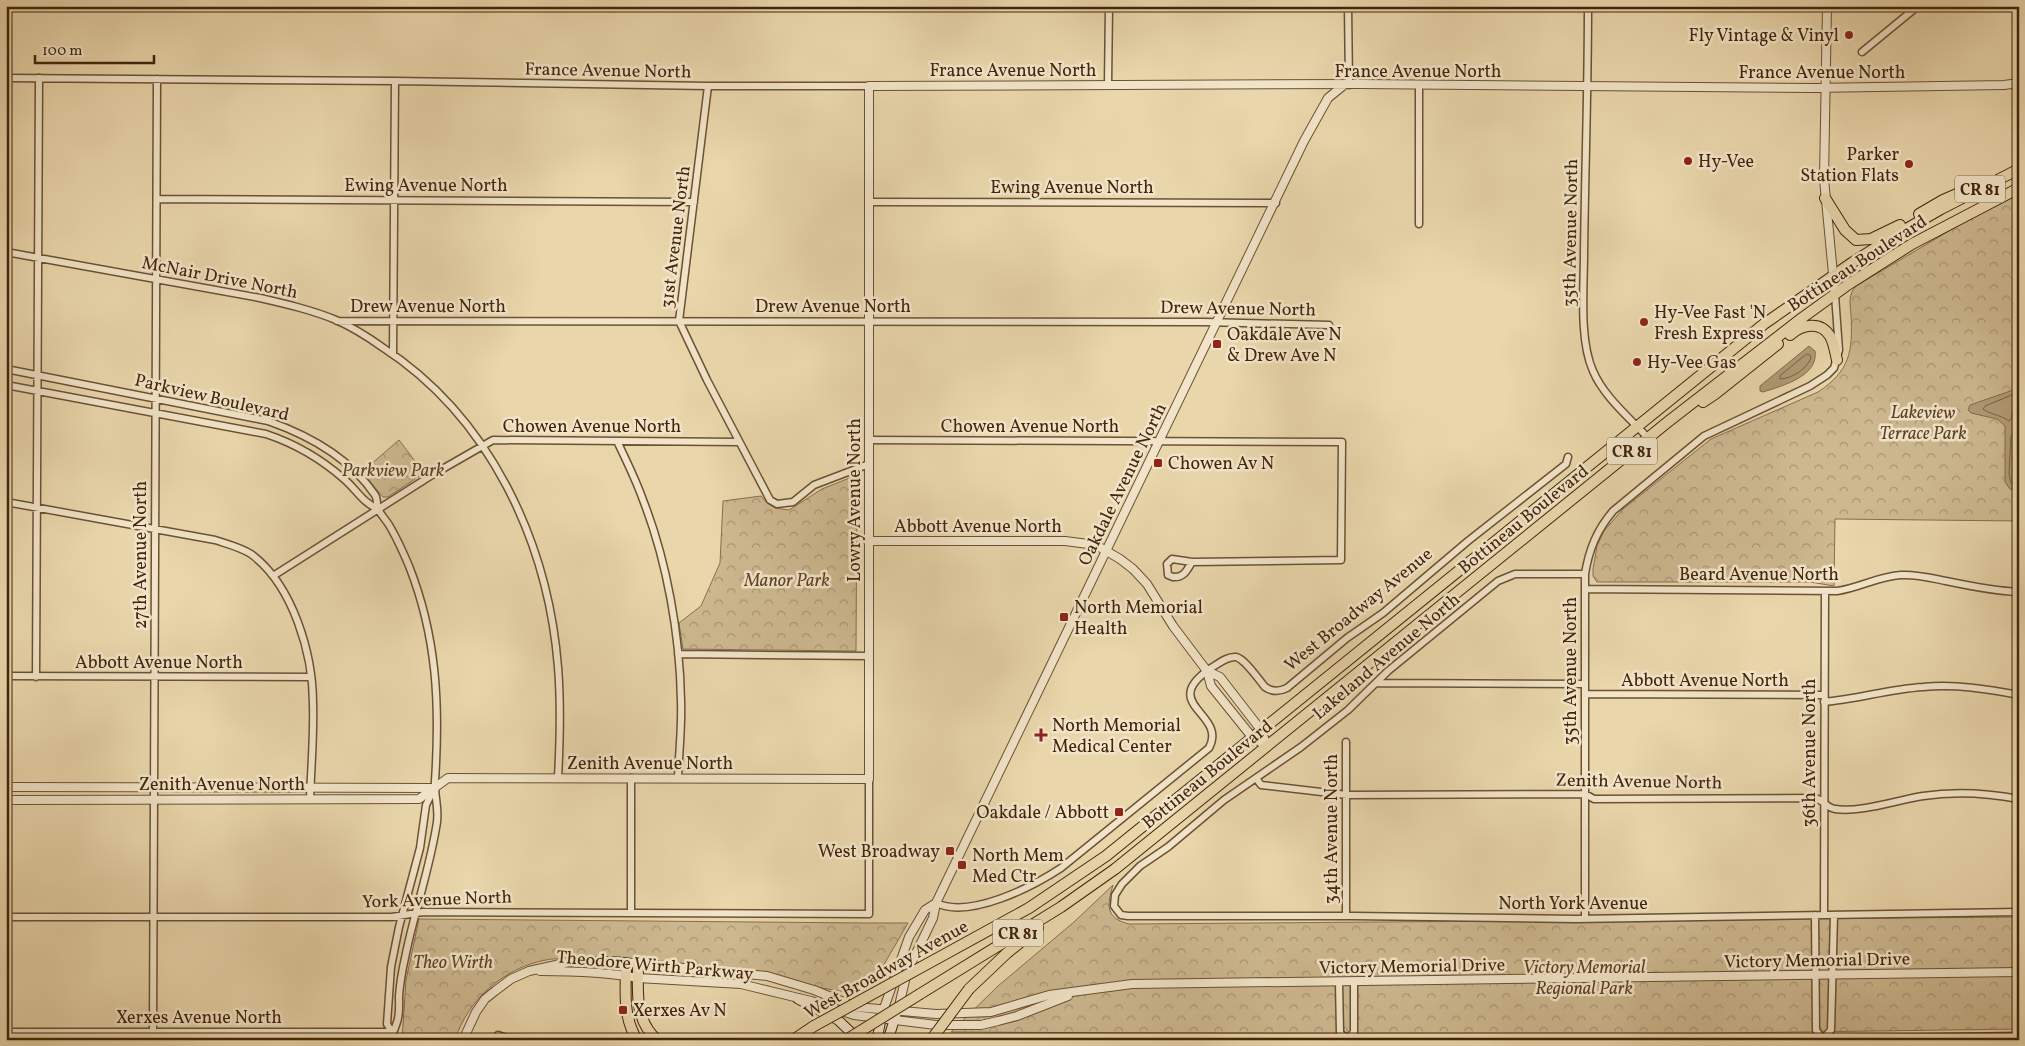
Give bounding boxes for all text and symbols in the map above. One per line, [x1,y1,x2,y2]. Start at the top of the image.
place label: Fly Vintage & Vinyl [1689,24,1839,49]
marker: Fly Vintage & Vinyl [1843,29,1855,41]
scale bar [35,32,154,64]
text: 100 m [42,41,82,62]
street label: France Avenue North [524,58,692,85]
street label: France Avenue North [930,59,1097,84]
street label: France Avenue North [1335,60,1502,85]
street label: France Avenue North [1739,61,1906,86]
place label: Parker Station Flats [1800,143,1899,189]
place label: Hy-Vee [1698,150,1754,175]
marker: Hy-Vee [1682,155,1694,167]
street label: 35th Avenue North [1558,158,1585,308]
marker: Parker Station Flats [1903,158,1915,170]
street label: 31st Avenue North [655,164,698,310]
street label: Ewing Avenue North [344,174,508,199]
road number: CR 81 [1955,175,2005,202]
street label: Ewing Avenue North [990,176,1154,201]
street label: Bottineau Boulevard [1783,210,1932,319]
street label: McNair Drive North [140,251,300,306]
street label: Drew Avenue North [350,295,506,320]
street label: Drew Avenue North [755,295,911,320]
street label: Drew Avenue North [1160,296,1316,323]
place label: Hy-Vee Fast 'N Fresh Express [1654,301,1766,347]
marker: Hy-Vee Fast 'N Fresh Express [1638,316,1650,328]
place label: Oakdale Ave N & Drew Ave N [1227,323,1342,369]
marker: Oakdale Ave N & Drew Ave N [1211,338,1223,350]
place label: Hy-Vee Gas [1647,351,1736,376]
marker: Hy-Vee Gas [1631,356,1643,368]
street label: Parkview Boulevard [132,369,291,428]
street label: Oakdale Avenue North [1073,399,1174,570]
park label: Lakeview Terrace Park [1879,401,1967,447]
street label: Chowen Avenue North [503,415,682,440]
street label: Chowen Avenue North [941,415,1120,440]
street label: Lowry Avenue North [843,418,868,582]
road number: CR 81 [1607,438,1657,464]
place label: Chowen Av N [1168,452,1274,477]
marker: Chowen Av N [1152,457,1164,469]
park label: Parkview Park [342,459,444,484]
street label: Bottineau Boulevard [1453,460,1595,581]
street label: 27th Avenue North [129,480,154,629]
street label: Abbott Avenue North [894,515,1062,540]
street label: West Broadway Avenue [1279,542,1438,678]
street label: Beard Avenue North [1679,563,1839,588]
park label: Manor Park [743,569,830,594]
street label: Lakeland Avenue North [1308,588,1466,726]
place label: North Memorial Health [1074,596,1203,642]
street label: 35th Avenue North [1559,596,1584,745]
marker: North Memorial Health [1058,611,1070,623]
street label: Abbott Avenue North [75,651,243,676]
street label: Abbott Avenue North [1621,669,1789,694]
street label: 36th Avenue North [1798,678,1823,828]
place label: North Memorial Medical Center [1052,714,1181,760]
street label: Bottineau Boulevard [1137,715,1279,836]
marker: North Memorial Medical Center [1034,728,1048,742]
street label: Zenith Avenue North [567,752,734,777]
street label: 34th Avenue North [1320,753,1345,904]
street label: Zenith Avenue North [1555,769,1723,796]
street label: Zenith Avenue North [139,773,306,798]
place label: Oakdale / Abbott [976,801,1109,826]
marker: Oakdale / Abbott [1113,806,1125,818]
place label: West Broadway [818,840,940,865]
place label: North Mem Med Ctr [972,844,1064,890]
marker: West Broadway [944,845,956,857]
marker: North Mem Med Ctr [956,859,968,871]
street label: York Avenue North [362,885,513,916]
street label: North York Avenue [1498,892,1648,917]
street label: West Broadway Avenue [800,915,973,1026]
road number: CR 81 [993,920,1043,946]
street label: Theodore Wirth Parkway [555,945,755,988]
street label: Victory Memorial Drive [1724,947,1910,976]
park label: Theo Wirth [413,951,493,976]
street label: Victory Memorial Drive [1319,953,1505,982]
park label: Victory Memorial Regional Park [1523,956,1646,1002]
place label: Xerxes Av N [633,999,727,1024]
marker: Xerxes Av N [617,1004,629,1016]
street label: Xerxes Avenue North [116,1006,282,1031]

